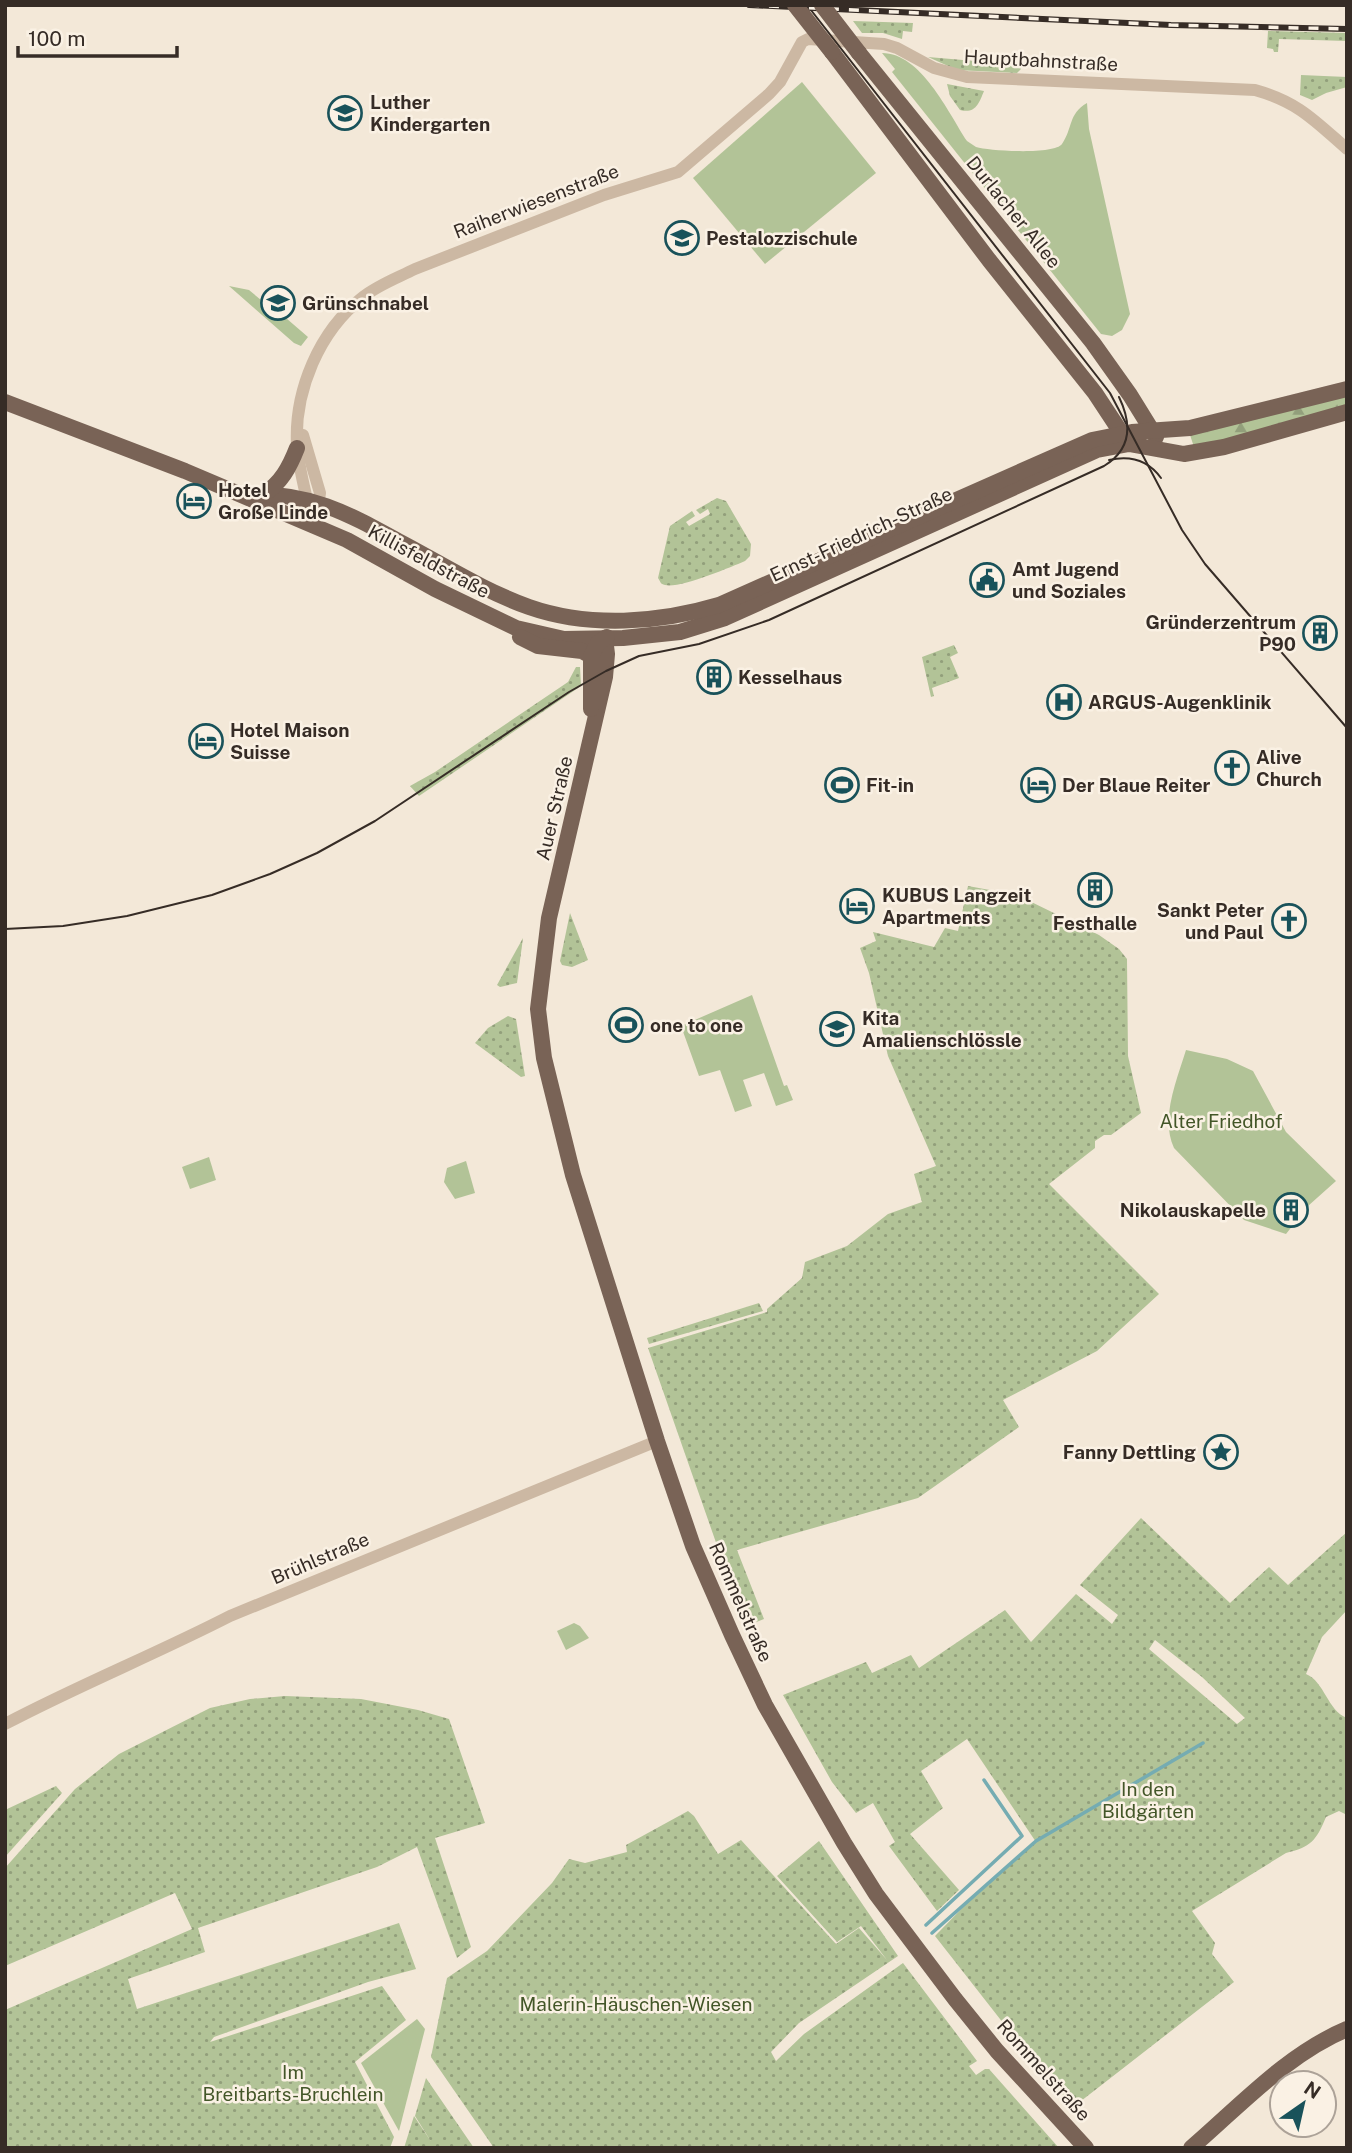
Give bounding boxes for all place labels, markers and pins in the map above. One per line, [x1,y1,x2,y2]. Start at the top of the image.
place label: Luther Kindergarten [370,91,490,135]
school or university icon: Luther Kindergarten [326,94,364,132]
school or university icon: Pestalozzischule [663,219,701,257]
place label: Pestalozzischule [706,227,858,249]
school or university icon: Grünschnabel [259,284,297,322]
place label: Grünschnabel [302,292,429,314]
place label: Hotel Große Linde [218,479,328,523]
hotel icon: Hotel Große Linde [175,482,213,520]
place label: Amt Jugend und Soziales [1012,558,1126,602]
public building icon: Amt Jugend und Soziales [968,561,1006,599]
place label: Gründerzentrum P90 [1145,611,1296,655]
building icon: Gründerzentrum P90 [1301,614,1339,652]
building icon: Kesselhaus [695,658,733,696]
place label: Kesselhaus [738,666,842,688]
hospital icon: ARGUS-Augenklinik [1045,683,1083,721]
place label: ARGUS-Augenklinik [1088,691,1272,713]
place label: Hotel Maison Suisse [230,719,350,763]
hotel icon: Hotel Maison Suisse [187,722,225,760]
place label: Alive Church [1256,746,1322,790]
church icon: Alive Church [1213,749,1251,787]
sports icon: Fit-in [823,766,861,804]
hotel icon: Der Blaue Reiter [1019,766,1057,804]
place label: Fit-in [866,774,914,796]
place label: Der Blaue Reiter [1062,774,1211,796]
building icon: Festhalle [1076,871,1114,909]
place label: KUBUS Langzeit Apartments [882,884,1031,928]
hotel icon: KUBUS Langzeit Apartments [838,887,876,925]
place label: Sankt Peter und Paul [1157,899,1264,943]
church icon: Sankt Peter und Paul [1270,902,1308,940]
place label: Festhalle [1053,912,1137,934]
sports icon: one to one [607,1006,645,1044]
place label: Kita Amalienschlössle [862,1007,1022,1051]
school or university icon: Kita Amalienschlössle [818,1010,856,1048]
place label: one to one [650,1014,743,1036]
building icon: Nikolauskapelle [1272,1191,1310,1229]
place label: Nikolauskapelle [1120,1199,1266,1221]
place icon: Fanny Dettling [1202,1433,1240,1471]
place label: Fanny Dettling [1063,1441,1196,1463]

